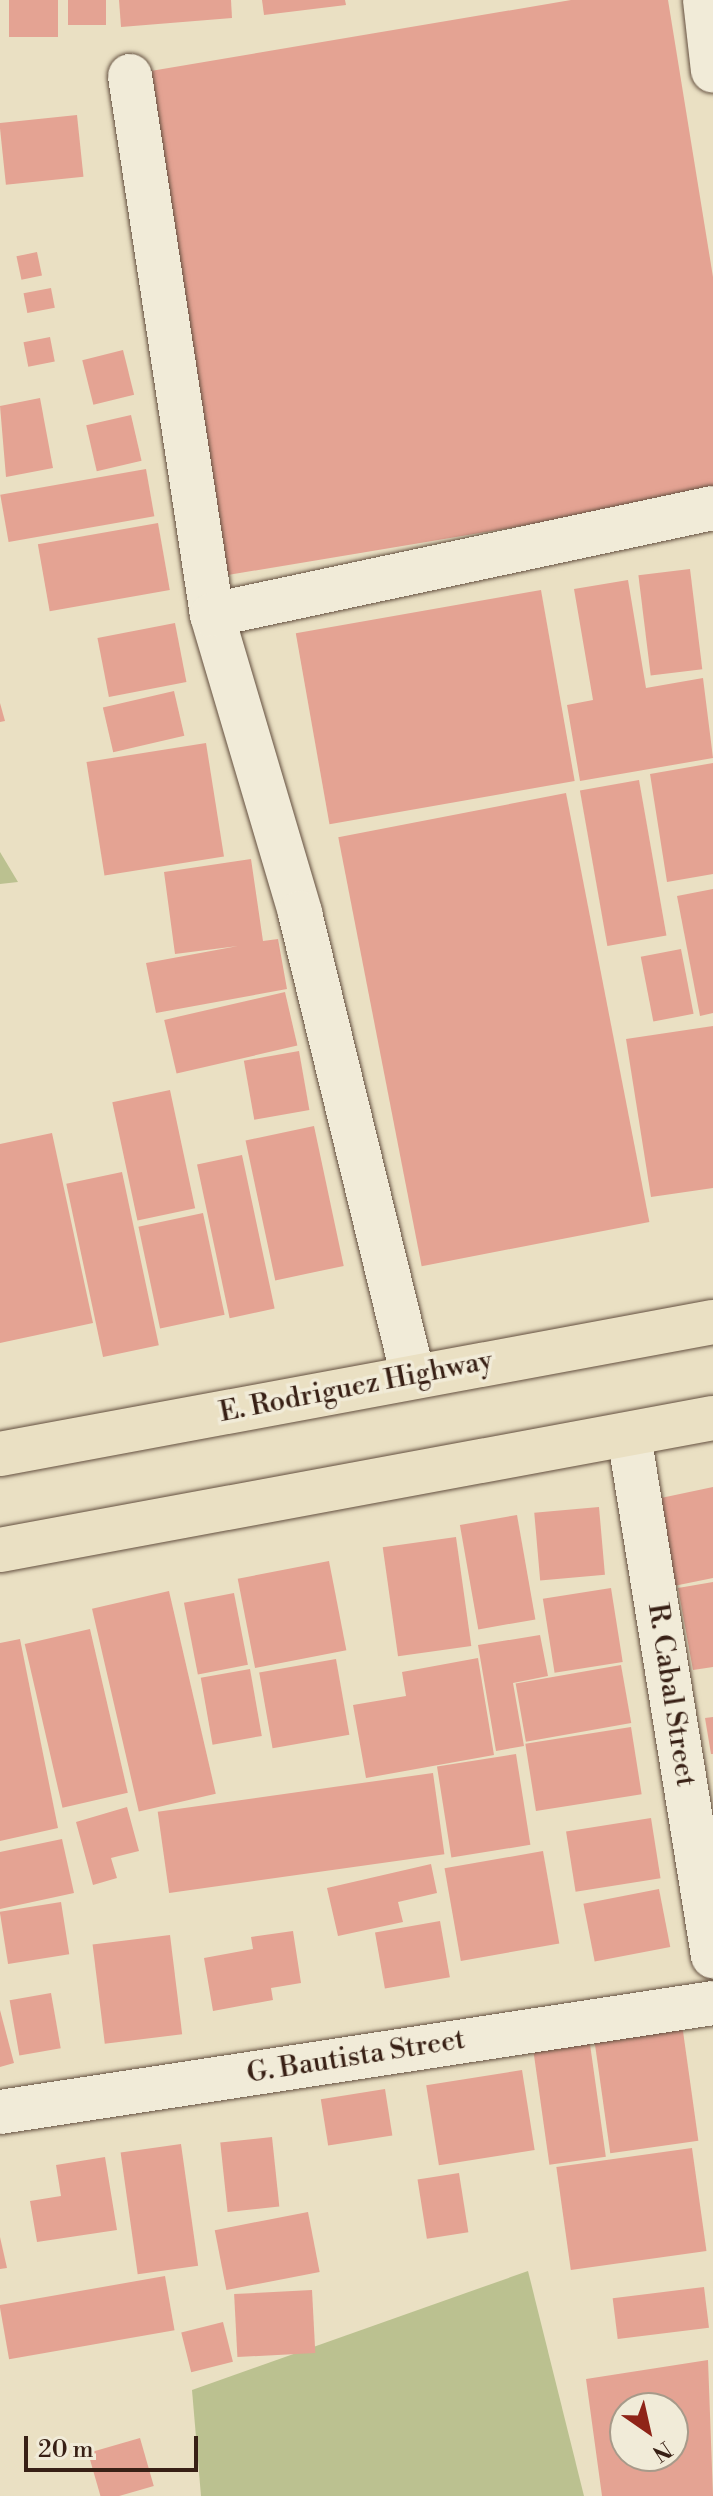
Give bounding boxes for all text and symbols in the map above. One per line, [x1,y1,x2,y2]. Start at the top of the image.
street label: E. Rodriguez Highway [217,1344,495,1430]
street label: R. Cabal Street [640,1601,702,1789]
street label: G. Bautista Street [244,2023,468,2091]
north arrow [609,2392,689,2472]
scale bar [28,2420,202,2470]
text: 20 m [38,2435,94,2465]
text: N [647,2435,676,2467]

